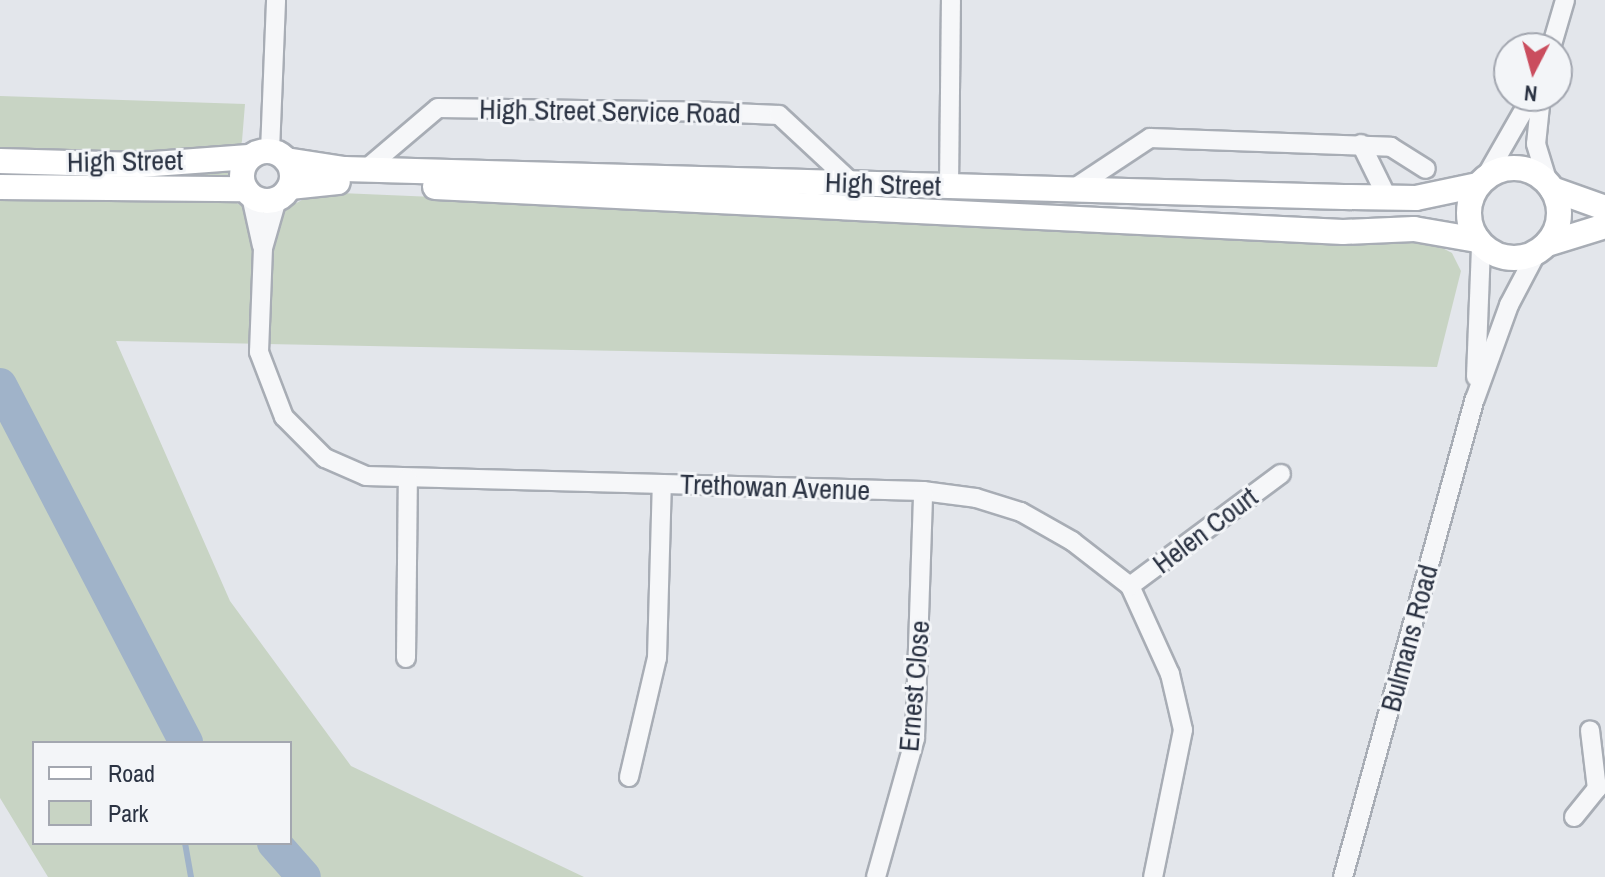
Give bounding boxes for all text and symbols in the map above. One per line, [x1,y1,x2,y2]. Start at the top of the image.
north arrow [1493,32,1573,112]
text: N [1523,78,1539,109]
street label: High Street Service Road [479,92,741,130]
street label: High Street [67,143,183,179]
street label: High Street [824,165,942,203]
street label: Trethowan Avenue [679,467,871,507]
street label: Helen Court [1146,480,1264,580]
street label: Bulmans Road [1373,561,1445,715]
street label: Ernest Close [892,619,936,753]
legend [32,741,292,845]
text: Road [108,757,155,789]
text: Park [108,797,148,829]

